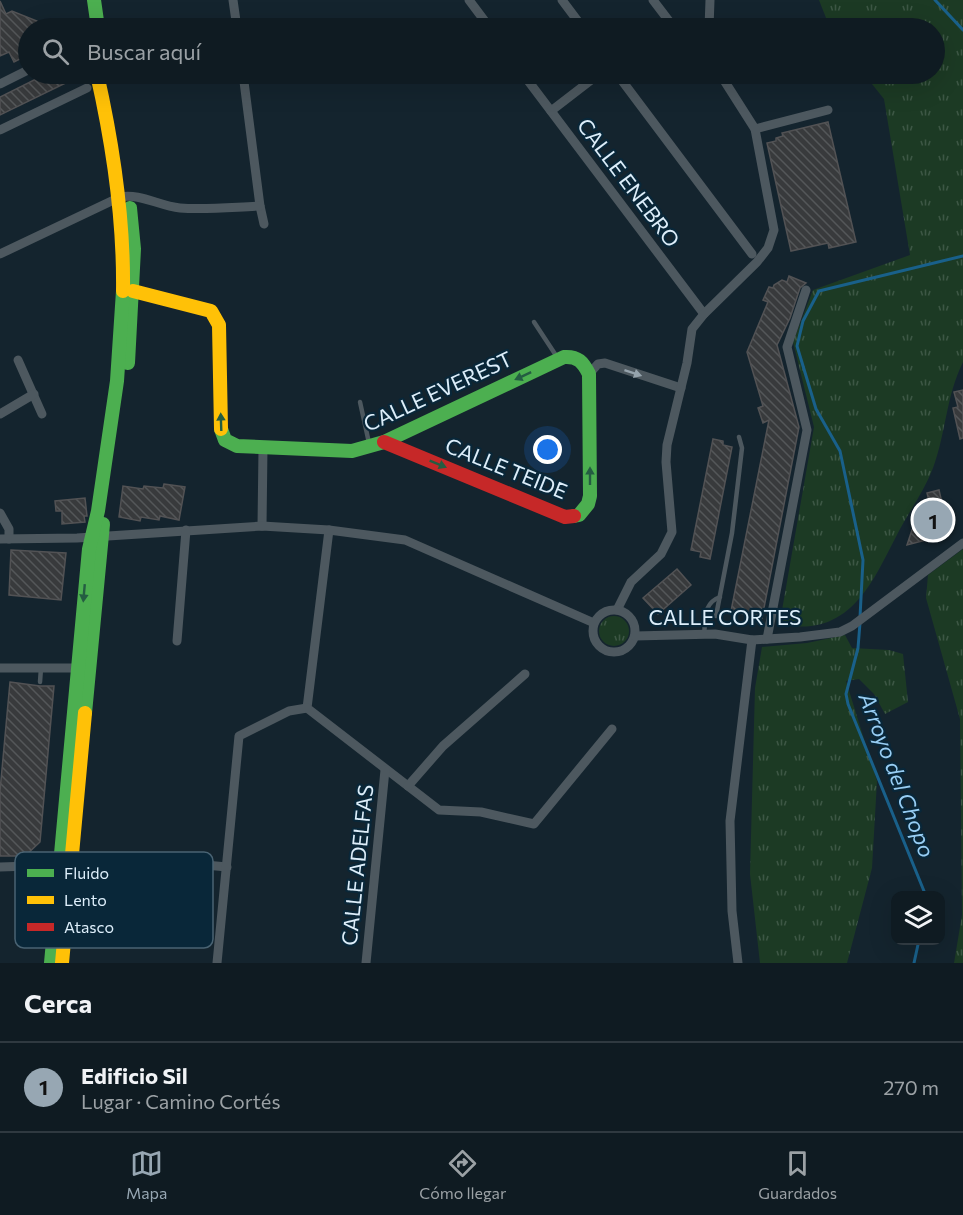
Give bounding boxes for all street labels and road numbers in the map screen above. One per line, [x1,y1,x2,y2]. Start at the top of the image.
street label: CALLE ENEBRO [573,113,686,251]
street label: CALLE EVEREST [359,345,516,436]
street label: CALLE TEIDE [442,432,571,503]
street label: CALLE CORTES [649,604,801,629]
street label: CALLE ADELFAS [336,783,377,947]

